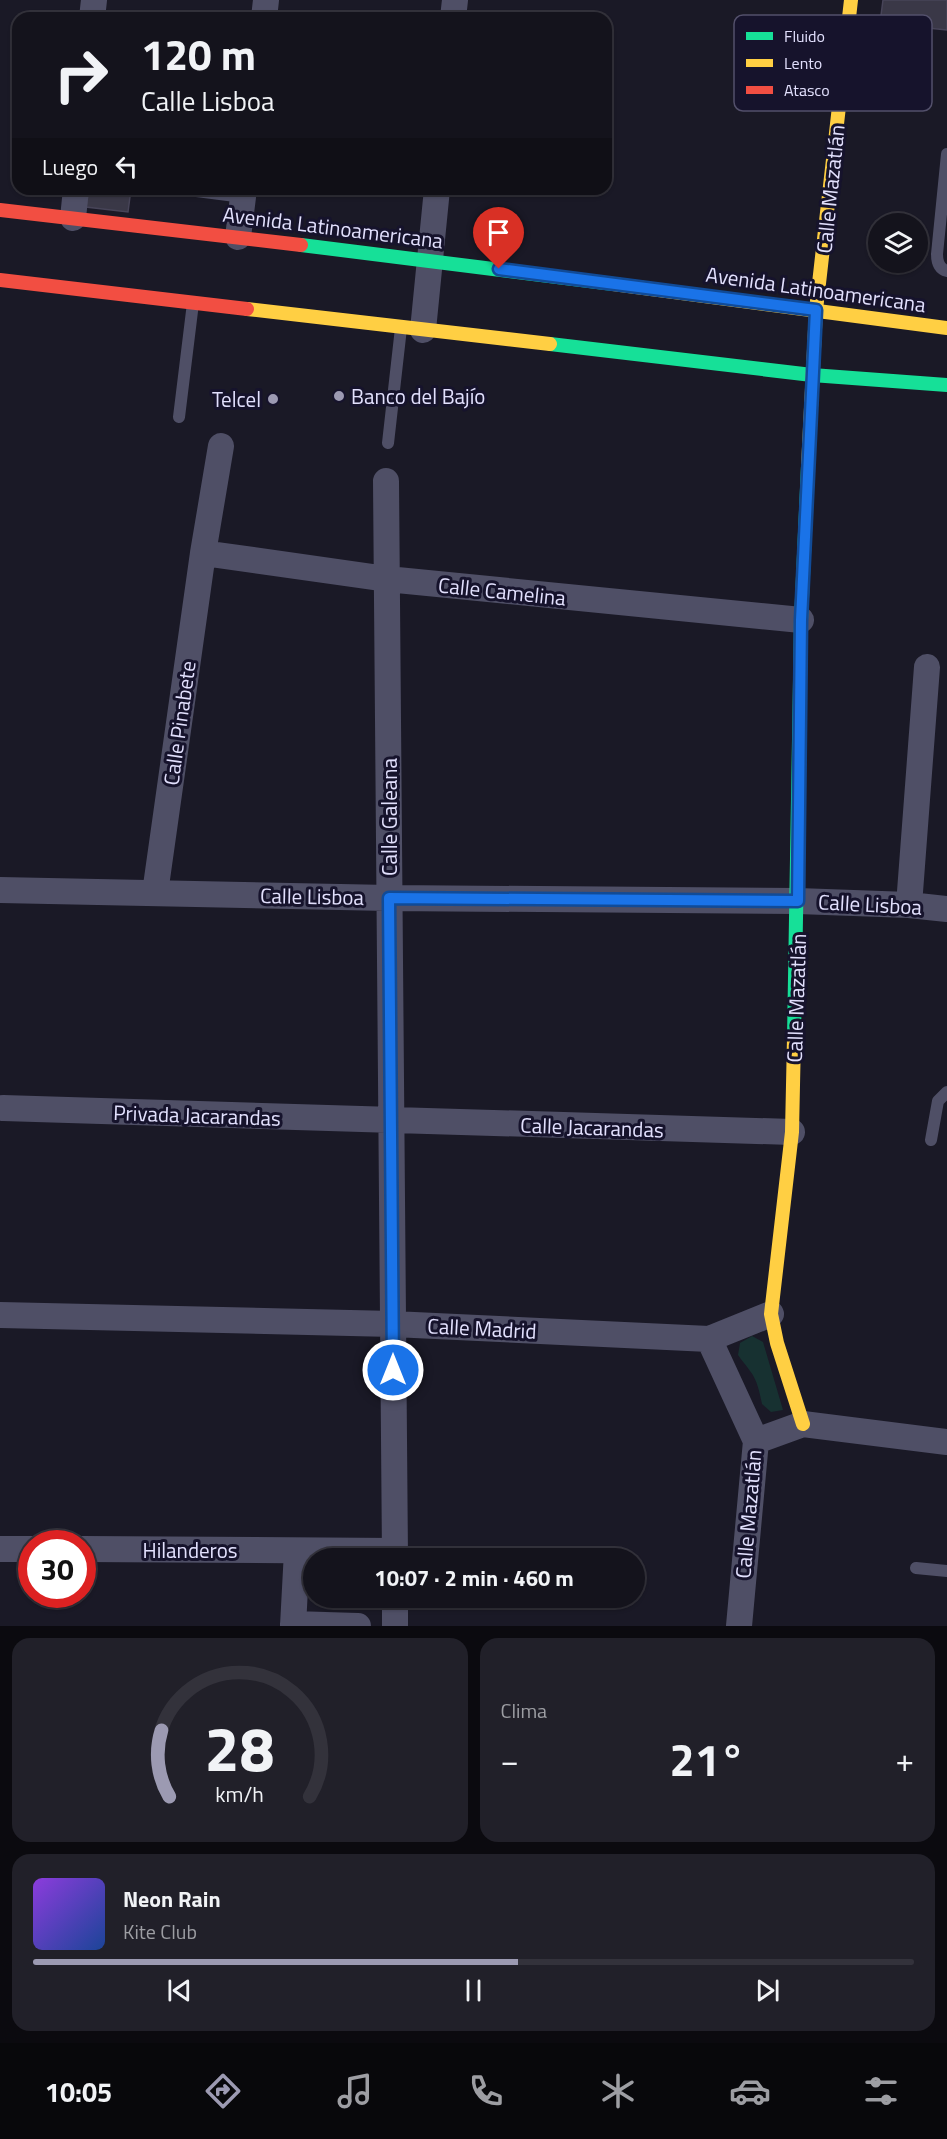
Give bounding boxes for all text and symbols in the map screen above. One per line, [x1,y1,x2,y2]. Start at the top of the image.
legend [734,15,932,111]
text: 120 m [141,22,256,86]
text: Fluido [784,24,825,48]
icon: right [42,36,120,114]
text: Lento [784,51,822,75]
text: Atasco [784,78,830,102]
text: Calle Lisboa [141,80,275,121]
street label: Calle Mazatlán [807,123,853,255]
text: Luego [42,150,98,184]
icon: left [110,150,143,183]
street label: Avenida Latinoamericana [221,198,445,256]
pin [473,207,524,269]
map controls [868,213,928,273]
button: layers [868,213,928,273]
icon: arrive [482,216,515,249]
street label: Avenida Latinoamericana [704,258,928,320]
place label: Banco del Bajío [351,380,485,412]
place label: Telcel [212,383,261,415]
marker: Banco del Bajío [332,389,346,403]
marker: Telcel [266,392,280,406]
street label: Calle Camelina [437,568,568,614]
street label: Calle Pinabete [154,659,204,787]
street label: Calle Galeana [373,757,405,876]
street label: Calle Lisboa [260,879,365,913]
street label: Calle Lisboa [817,885,923,923]
street label: Calle Mazatlán [778,933,814,1063]
street label: Privada Jacarandas [113,1096,281,1134]
street label: Calle Jacarandas [520,1109,664,1145]
street label: Calle Madrid [427,1309,537,1347]
position arrow [361,1338,425,1402]
street label: Calle Mazatlán [726,1448,770,1580]
speed limit sign: 30 [18,1530,96,1608]
street label: Hilanderos [142,1534,238,1566]
text: 10:07 · 2 min · 460 m [374,1561,574,1595]
text: Clima [501,1695,547,1726]
text: 28 [205,1700,275,1795]
text: 21° [669,1725,745,1793]
text: − [501,1735,519,1785]
text: + [896,1735,914,1785]
text: km/h [215,1778,264,1810]
text: Neon Rain [123,1882,221,1916]
text: Kite Club [123,1916,197,1947]
icon: previous [163,1974,196,2007]
icon: pause [457,1974,490,2007]
icon: next [751,1974,784,2007]
icon: directions [202,2070,244,2112]
icon: music [334,2070,376,2112]
icon: phone [465,2070,507,2112]
icon: climate [597,2070,639,2112]
icon: car [729,2070,771,2112]
icon: filters [860,2070,902,2112]
text: 10:05 [45,2071,112,2112]

